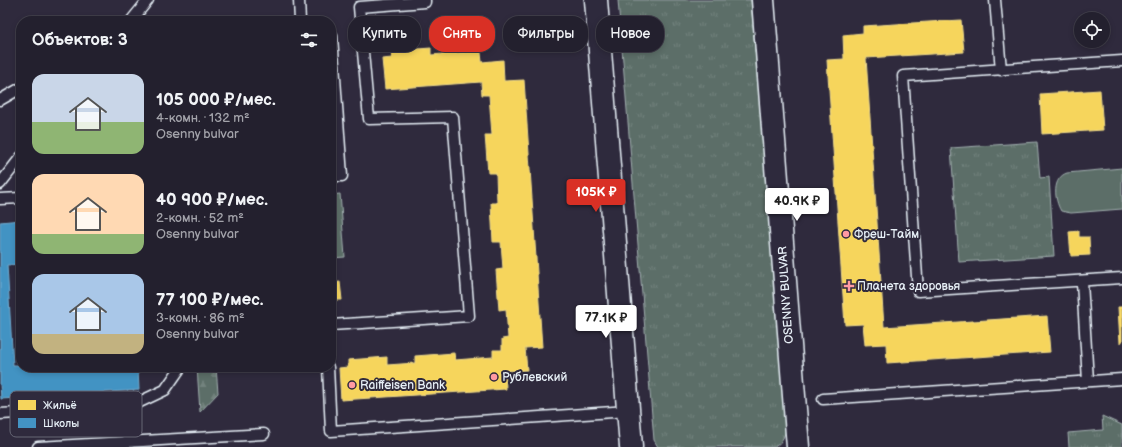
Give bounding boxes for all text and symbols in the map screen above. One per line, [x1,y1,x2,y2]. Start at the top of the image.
map controls [1074,12,1110,48]
button: locate [1074,12,1110,48]
chip: Купить [348,16,421,52]
chip: Снять [429,16,495,52]
chip: Фильтры [503,16,588,52]
chip: Новое [596,16,664,52]
icon: filters [298,29,320,51]
text: Объектов: 3 [32,30,128,50]
icon: home [64,90,112,138]
text: 105 000 ₽/мес. [156,90,276,110]
text: 4-комн. · 132 m² [156,110,250,126]
text: Osenny bulvar [156,126,239,142]
pin: 105K ₽ [563,179,629,213]
text: 105K ₽ [576,184,617,200]
pin: 40.9K ₽ [760,188,834,222]
icon: home [64,190,112,238]
text: 40 900 ₽/мес. [156,190,268,210]
text: 40.9K ₽ [774,193,820,209]
text: 2-комн. · 52 m² [156,210,244,226]
text: Osenny bulvar [156,226,239,242]
place label: Фреш-Тайм [854,227,919,242]
marker: Фреш-Тайм [841,229,851,239]
street label: OSENNY BULVAR [775,245,797,344]
place label: Планета здоровья [857,279,961,294]
marker: Планета здоровья [844,281,854,291]
icon: home [64,290,112,338]
text: 77 100 ₽/мес. [156,290,263,310]
pin: 77.1K ₽ [569,305,643,339]
text: 3-комн. · 86 m² [156,310,245,326]
text: 77.1K ₽ [585,310,627,326]
text: Osenny bulvar [156,326,239,342]
place label: Рублевский [502,370,567,385]
marker: Рублевский [489,372,499,382]
place label: Raiffeisen Bank [360,378,445,393]
marker: Raiffeisen Bank [347,380,357,390]
legend [10,391,142,437]
text: Жильё [43,399,77,412]
text: Школы [43,417,79,430]

